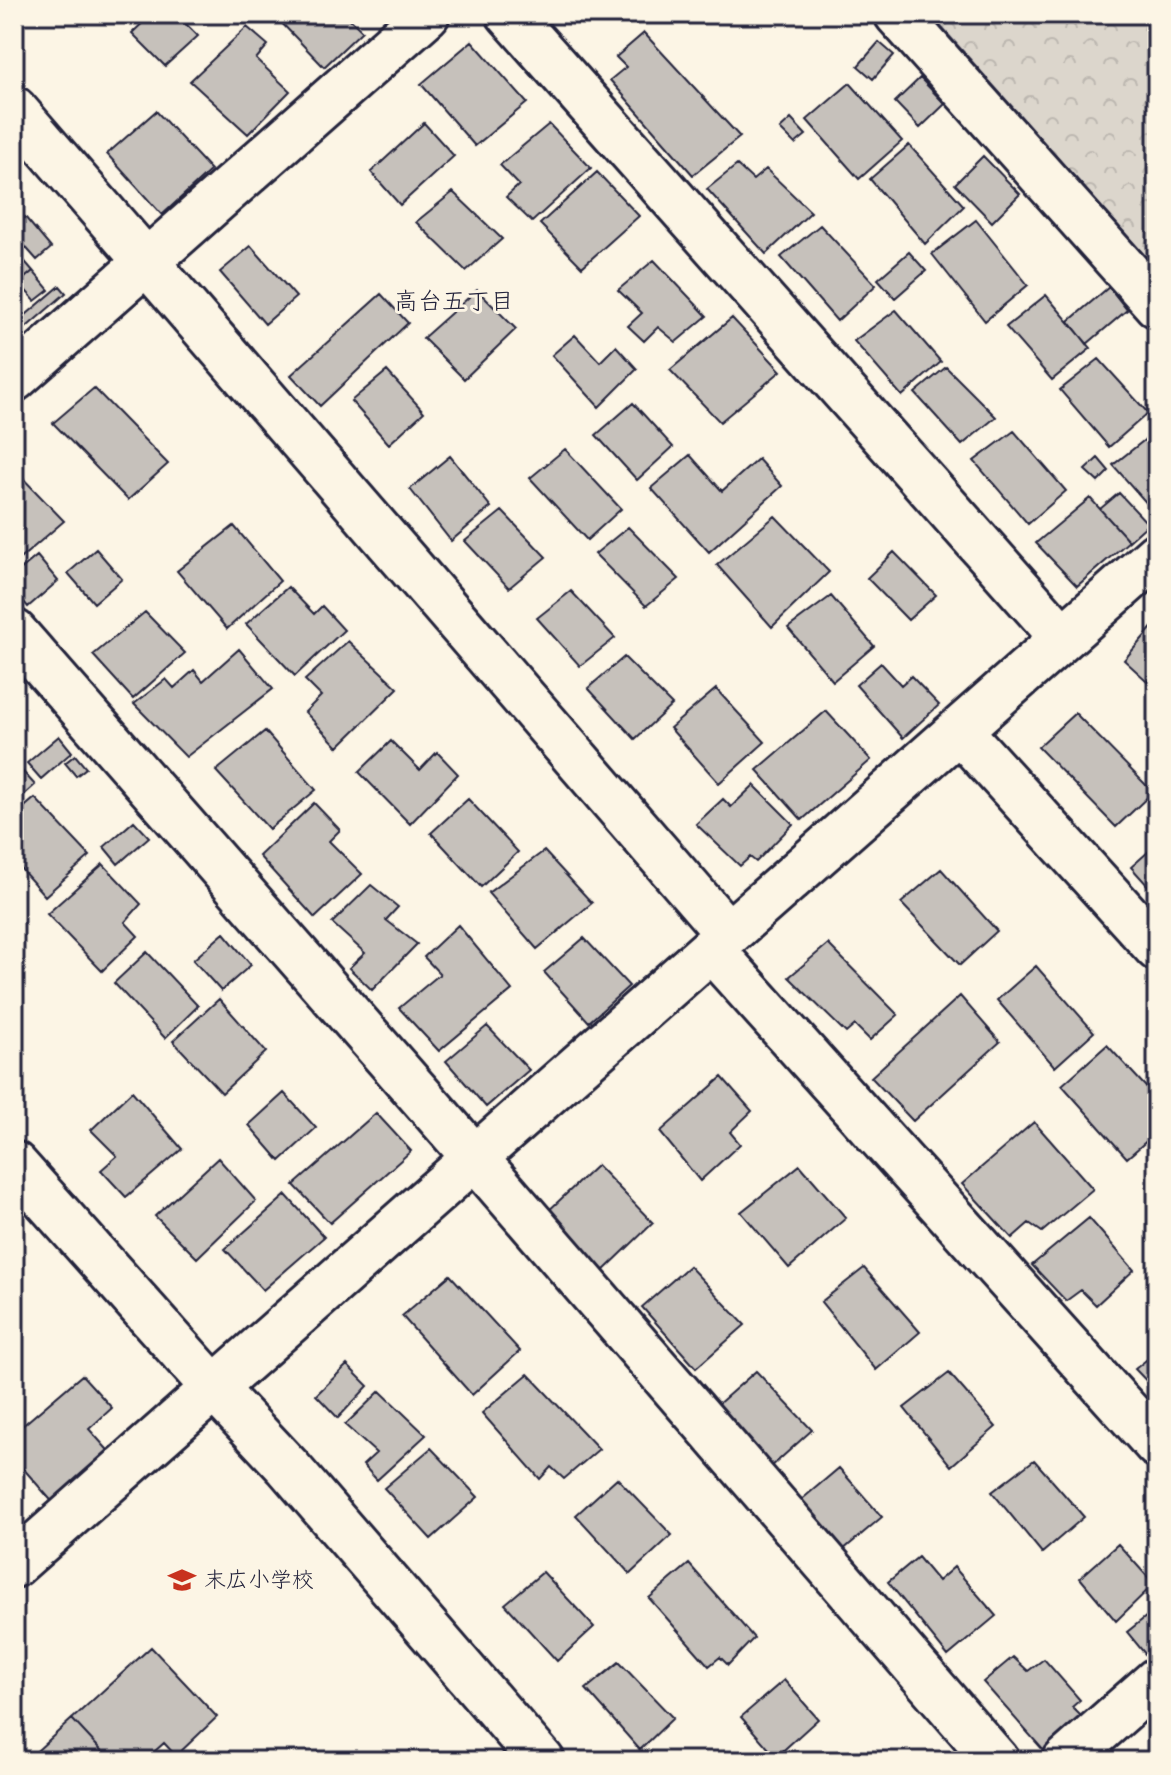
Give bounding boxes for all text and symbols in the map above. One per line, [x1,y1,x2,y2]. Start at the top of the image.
district label: 高台五丁目 [394,285,514,319]
school or university icon: 末広小学校 [167,1565,197,1595]
place label: 末広小学校 [204,1565,314,1596]

